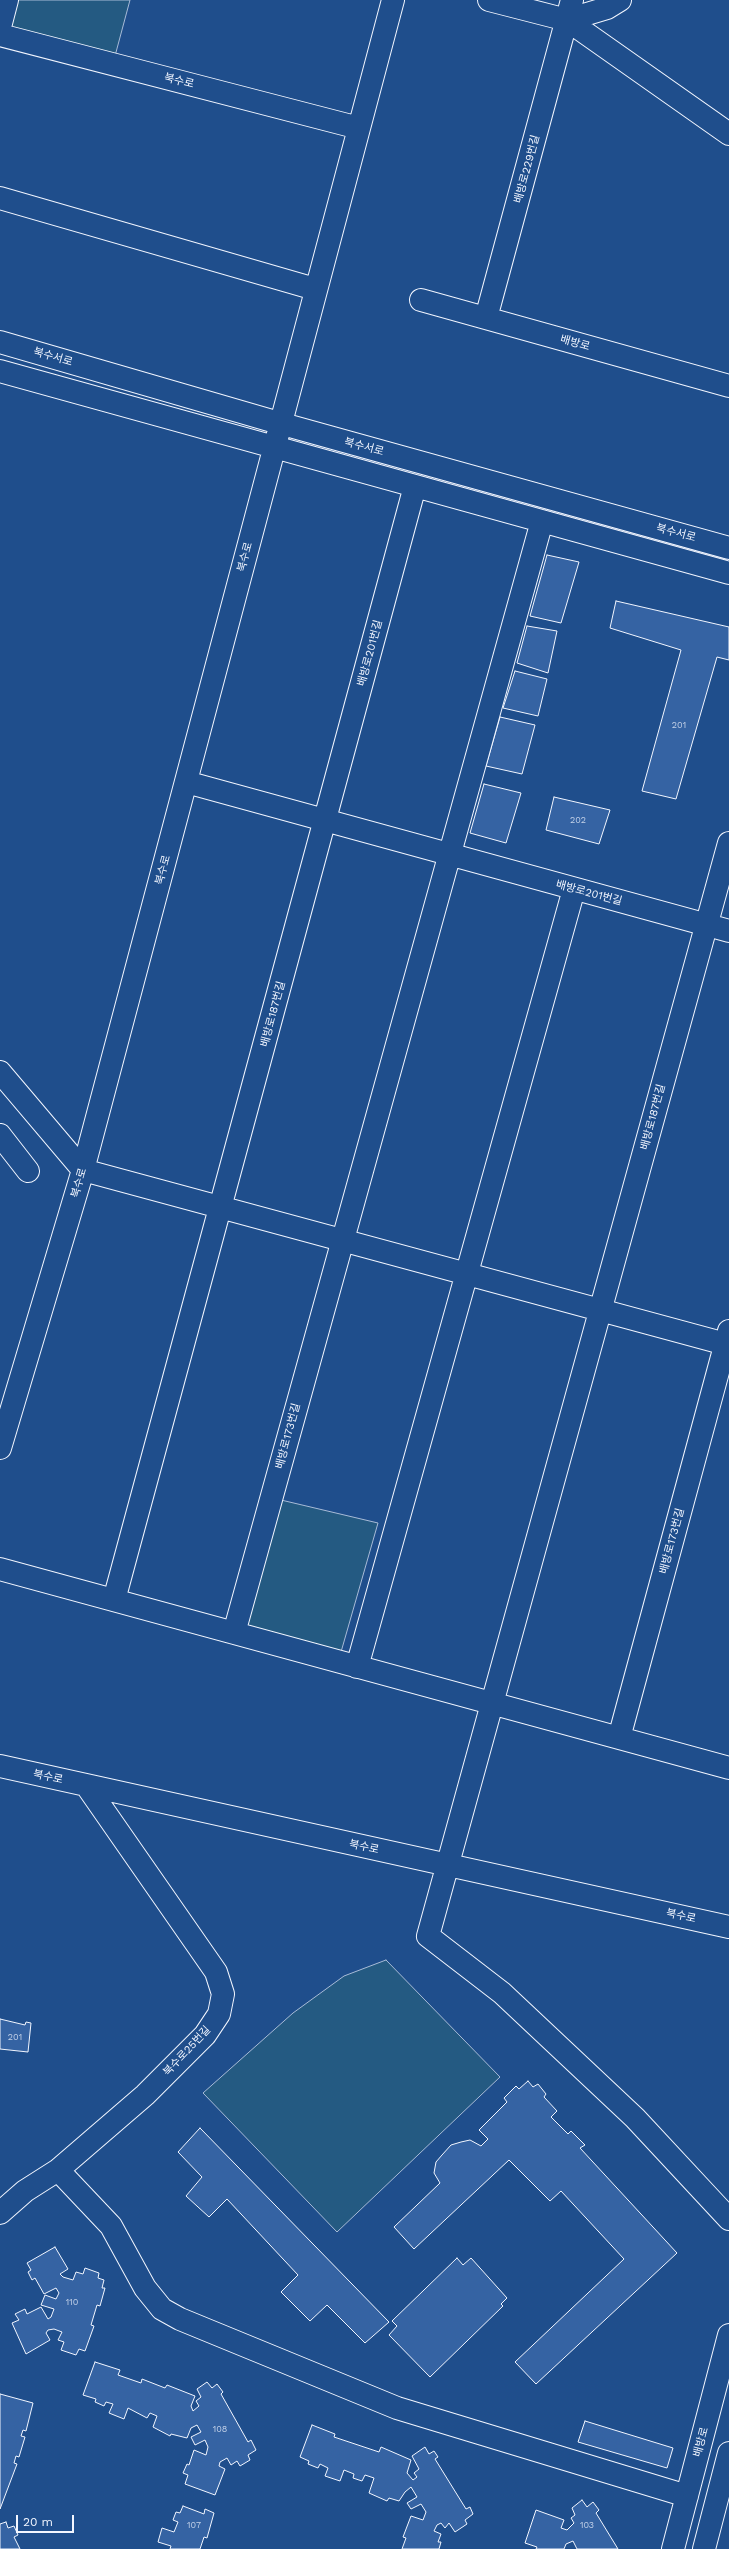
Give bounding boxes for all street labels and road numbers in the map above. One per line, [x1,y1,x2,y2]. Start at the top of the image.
street label: 북수로 [163,71,195,91]
street label: 배방로229번길 [512,133,542,205]
street label: 배방로 [559,332,591,354]
street label: 북수서로 [32,345,74,369]
street label: 북수서로 [343,435,385,459]
street label: 북수서로 [655,521,697,545]
street label: 북수로 [235,541,255,573]
street label: 배방로201번길 [355,618,385,688]
street label: 북수로 [153,854,173,886]
street label: 배방로201번길 [554,878,624,908]
street label: 배방로187번길 [258,980,288,1048]
street label: 배방로187번길 [638,1083,668,1151]
street label: 북수로 [68,1167,90,1199]
street label: 배방로173번길 [273,1402,303,1470]
street label: 배방로173번길 [657,1507,687,1575]
street label: 북수로 [32,1767,64,1787]
street label: 북수로 [348,1837,380,1857]
street label: 북수로 [665,1906,697,1926]
street label: 북수로25번길 [161,2023,213,2079]
street label: 배방로 [691,2426,711,2458]

